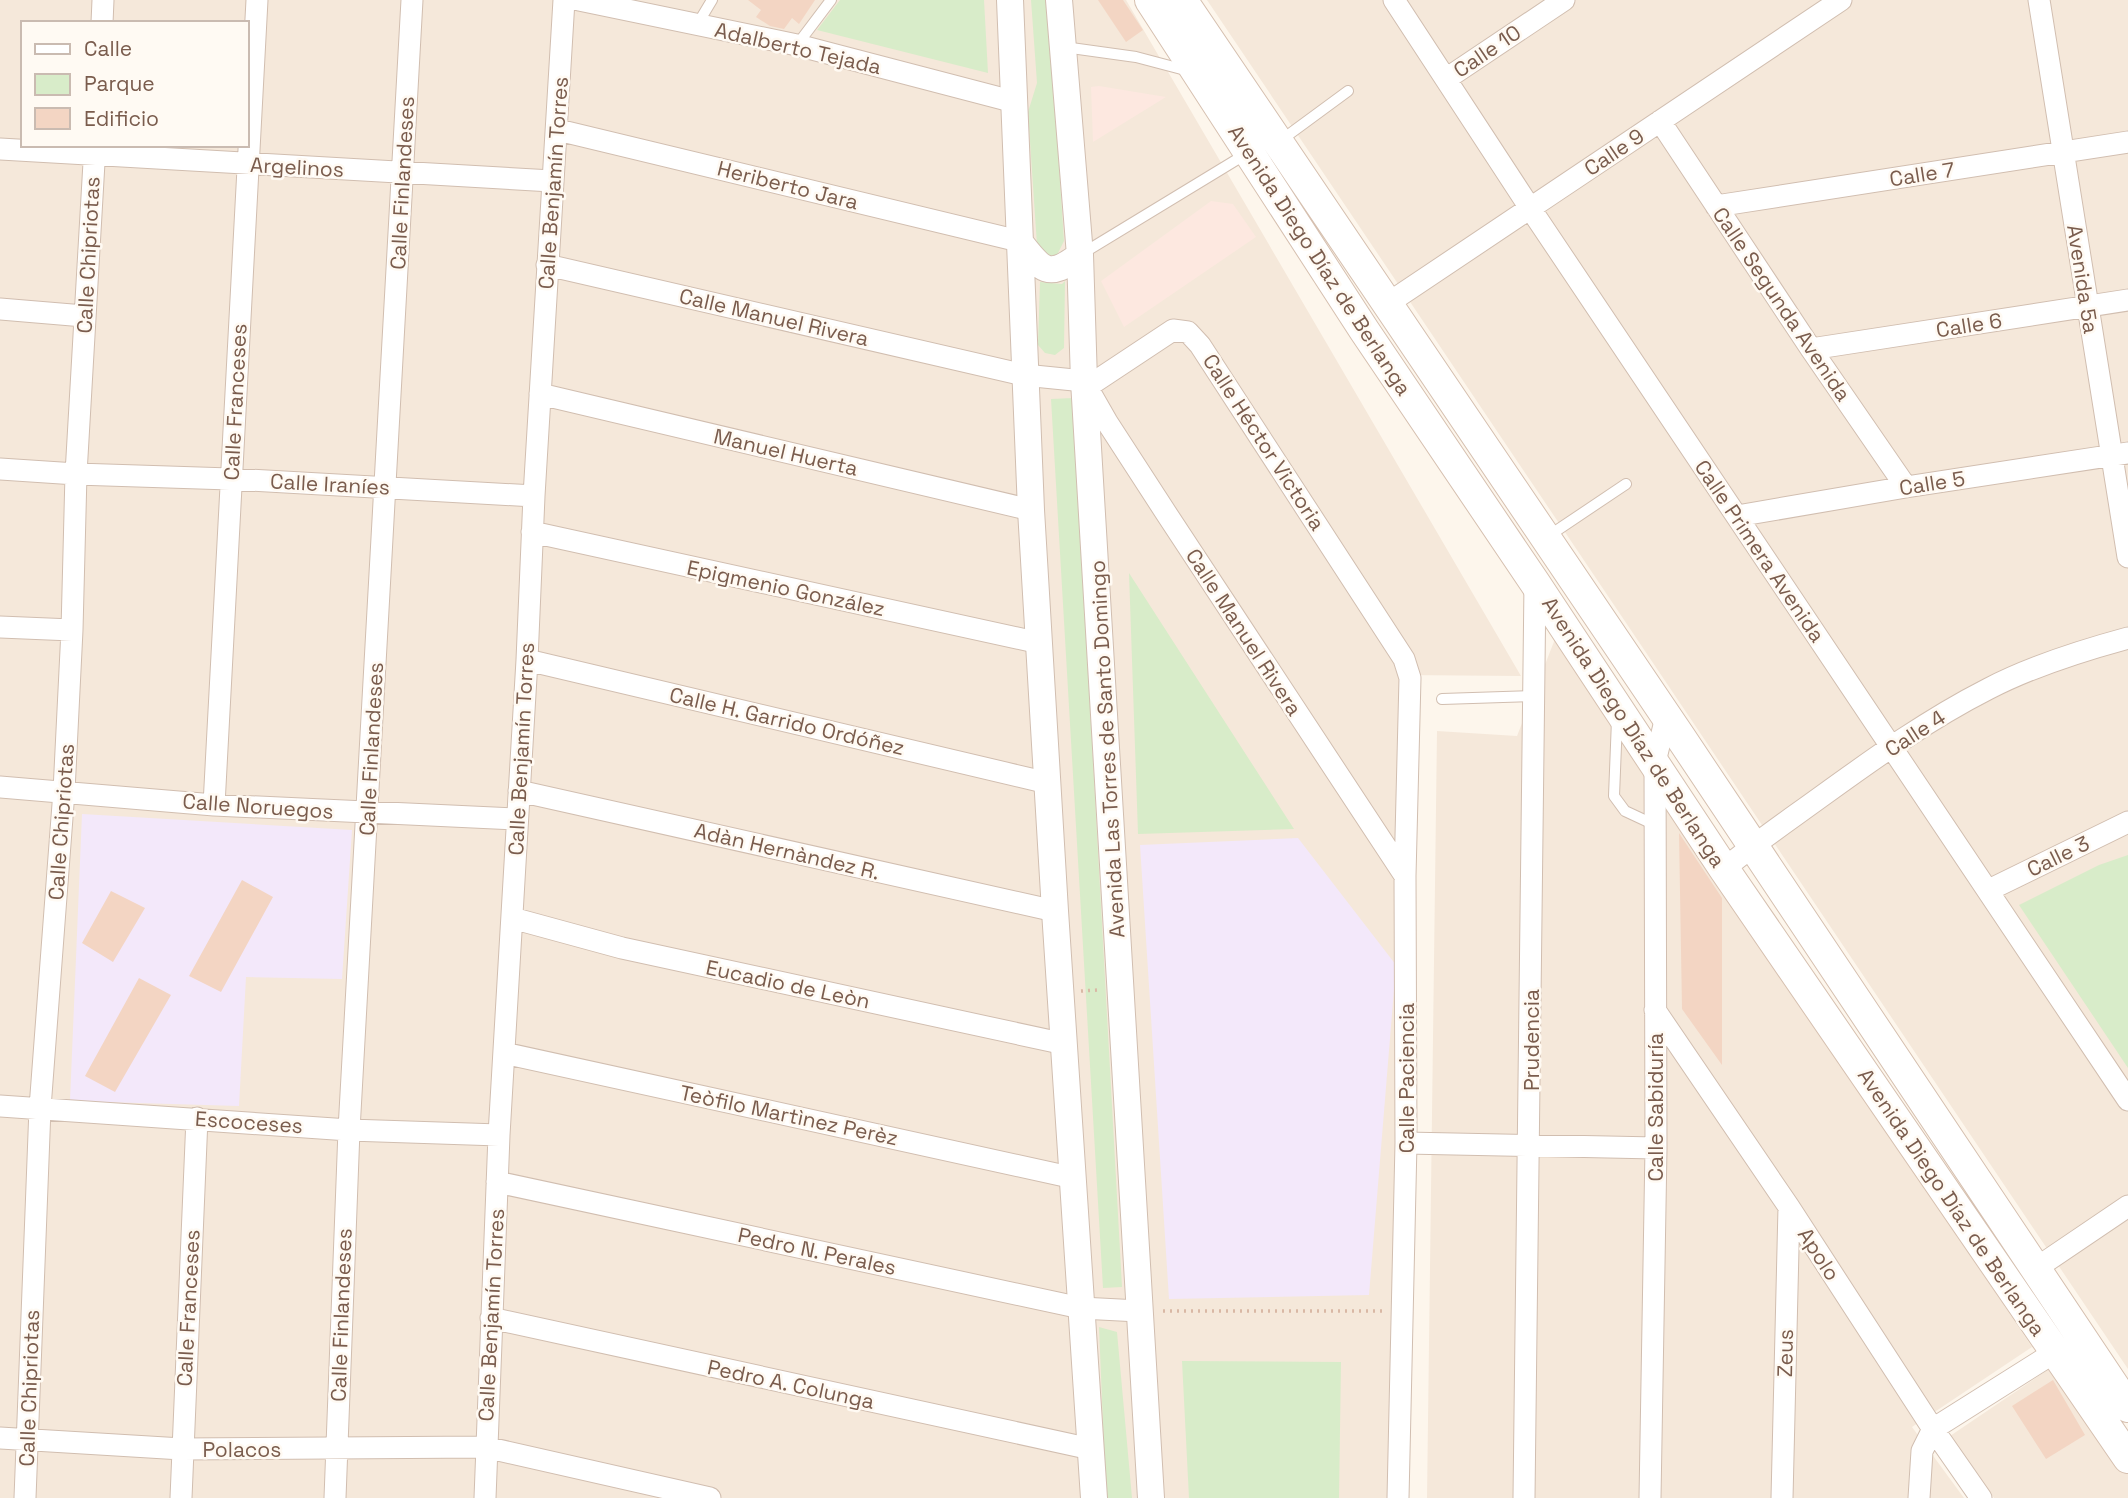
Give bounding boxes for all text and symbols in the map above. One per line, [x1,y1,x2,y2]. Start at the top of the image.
street label: Adalberto Tejada [712,16,884,80]
street label: Calle 10 [1448,19,1526,83]
legend [21,21,248,147]
text: Calle [84,35,132,62]
text: Parque [84,70,155,97]
street label: Calle Benjamín Torres [532,76,574,290]
street label: Calle Finlandeses [384,96,420,270]
text: Edificio [84,105,159,132]
street label: Avenida Diego Díaz de Berlanga [1222,120,1418,400]
street label: Calle 9 [1579,122,1649,182]
street label: Argelinos [249,151,345,183]
street label: Heriberto Jara [715,154,861,216]
street label: Calle 7 [1888,156,1957,192]
street label: Calle Chipriotas [70,176,106,334]
street label: Calle Segunda Avenida [1707,202,1857,406]
street label: Avenida 5a [2061,223,2105,335]
street label: Calle Manuel Rivera [677,282,871,352]
street label: Calle 6 [1934,306,2004,344]
street label: Calle Franceses [217,323,253,481]
street label: Calle Héctor Victoria [1197,349,1331,535]
street label: Manuel Huerta [711,422,861,482]
street label: Calle Primera Avenida [1689,455,1831,647]
street label: Calle 5 [1897,464,1967,502]
street label: Calle Iraníes [269,467,391,501]
street label: Calle Manuel Rivera [1180,543,1308,721]
street label: Epigmenio González [685,554,887,622]
street label: Avenida Las Torres de Santo Domingo [1084,559,1130,939]
street label: Avenida Diego Díaz de Berlanga [1536,592,1732,872]
street label: Calle Benjamín Torres [502,642,540,856]
street label: Calle Finlandeses [353,662,389,836]
street label: Calle H. Garrido Ordóñez [667,681,907,761]
street label: Calle 4 [1880,703,1950,763]
street label: Calle Chipriotas [42,743,80,901]
street label: Calle Noruegos [182,787,334,825]
street label: Adàn Hernàndez R. [692,817,882,885]
street label: Calle 3 [2022,829,2094,883]
street label: Eucadio de Leòn [703,953,873,1015]
street label: Prudencia [1518,989,1545,1091]
street label: Calle Paciencia [1393,1003,1420,1153]
street label: Calle Sabiduría [1642,1033,1669,1181]
street label: Avenida Diego Díaz de Berlanga [1852,1063,2052,1341]
street label: Teòfilo Martìnez Perèz [678,1079,900,1151]
street label: Escoceses [194,1105,304,1139]
street label: Calle Benjamín Torres [472,1208,510,1422]
street label: Pedro N. Perales [735,1221,899,1281]
street label: Apolo [1792,1222,1846,1286]
street label: Calle Finlandeses [324,1228,358,1402]
street label: Calle Franceses [170,1229,206,1387]
street label: Calle Chipriotas [13,1309,45,1467]
street label: Zeus [1771,1329,1799,1377]
street label: Pedro A. Colunga [705,1353,877,1415]
street label: Polacos [203,1436,281,1463]

